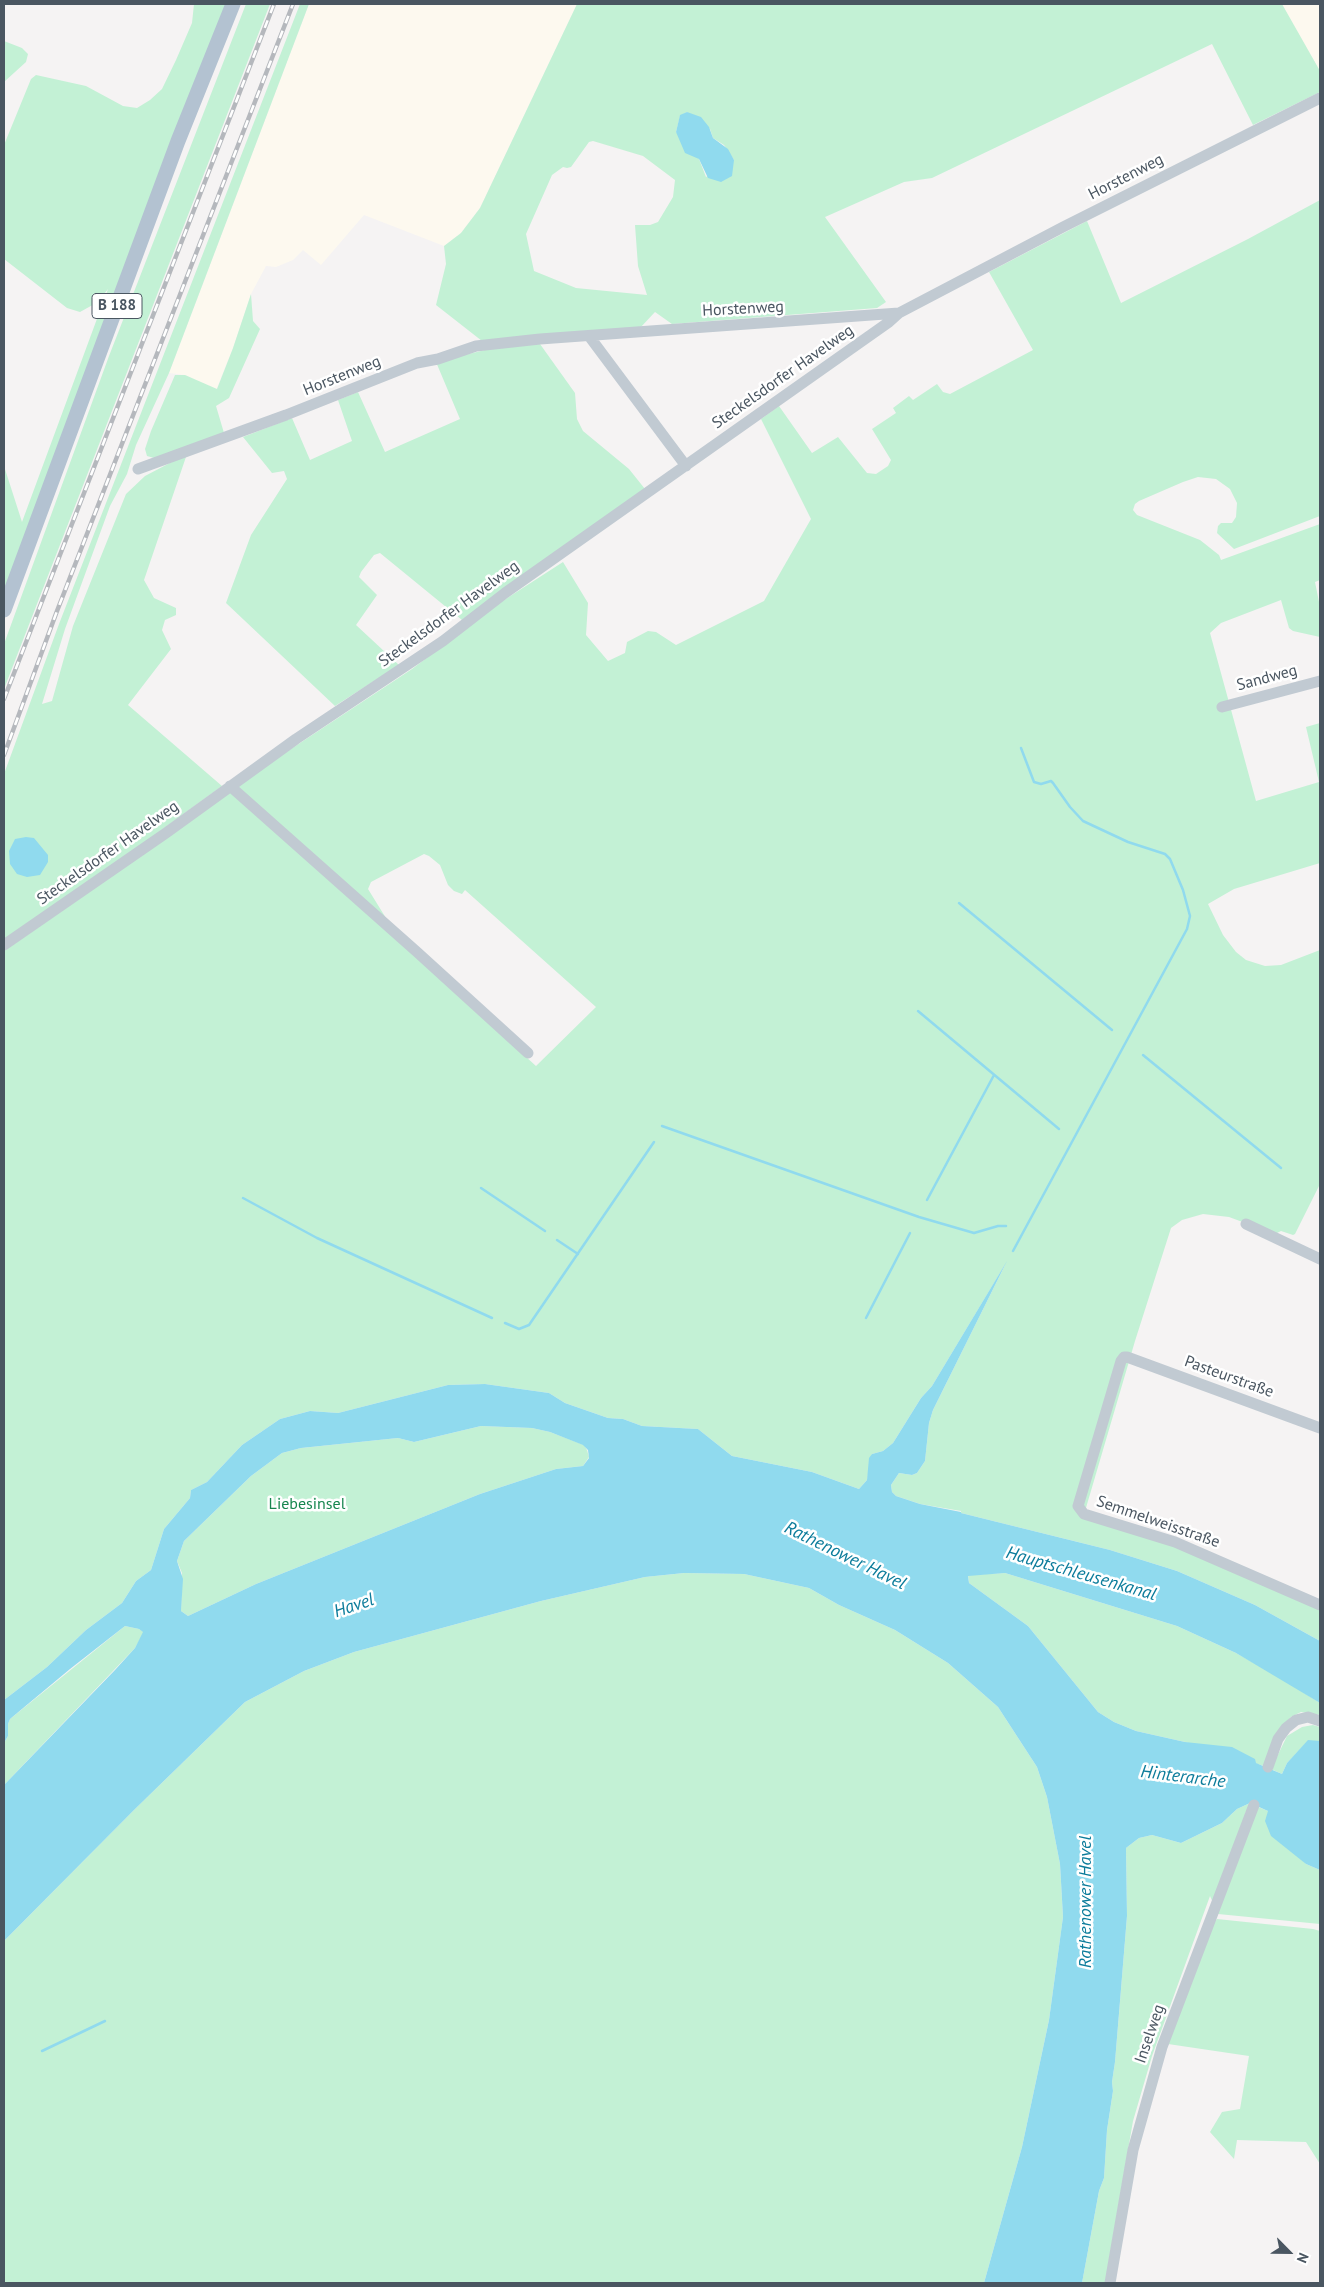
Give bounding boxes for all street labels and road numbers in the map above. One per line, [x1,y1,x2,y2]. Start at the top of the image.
street label: Horstenweg [1085,150,1167,204]
road number: B 188 [92,294,142,318]
street label: Horstenweg [702,297,784,321]
street label: Steckelsdorfer Havelweg [708,321,858,433]
street label: Horstenweg [301,352,383,400]
street label: Steckelsdorfer Havelweg [375,557,523,671]
street label: Sandweg [1235,661,1299,695]
street label: Steckelsdorfer Havelweg [33,797,183,909]
street label: Pasteurstraße [1182,1352,1276,1402]
street label: Semmelweisstraße [1094,1492,1222,1552]
street label: Inselweg [1131,2002,1169,2066]

